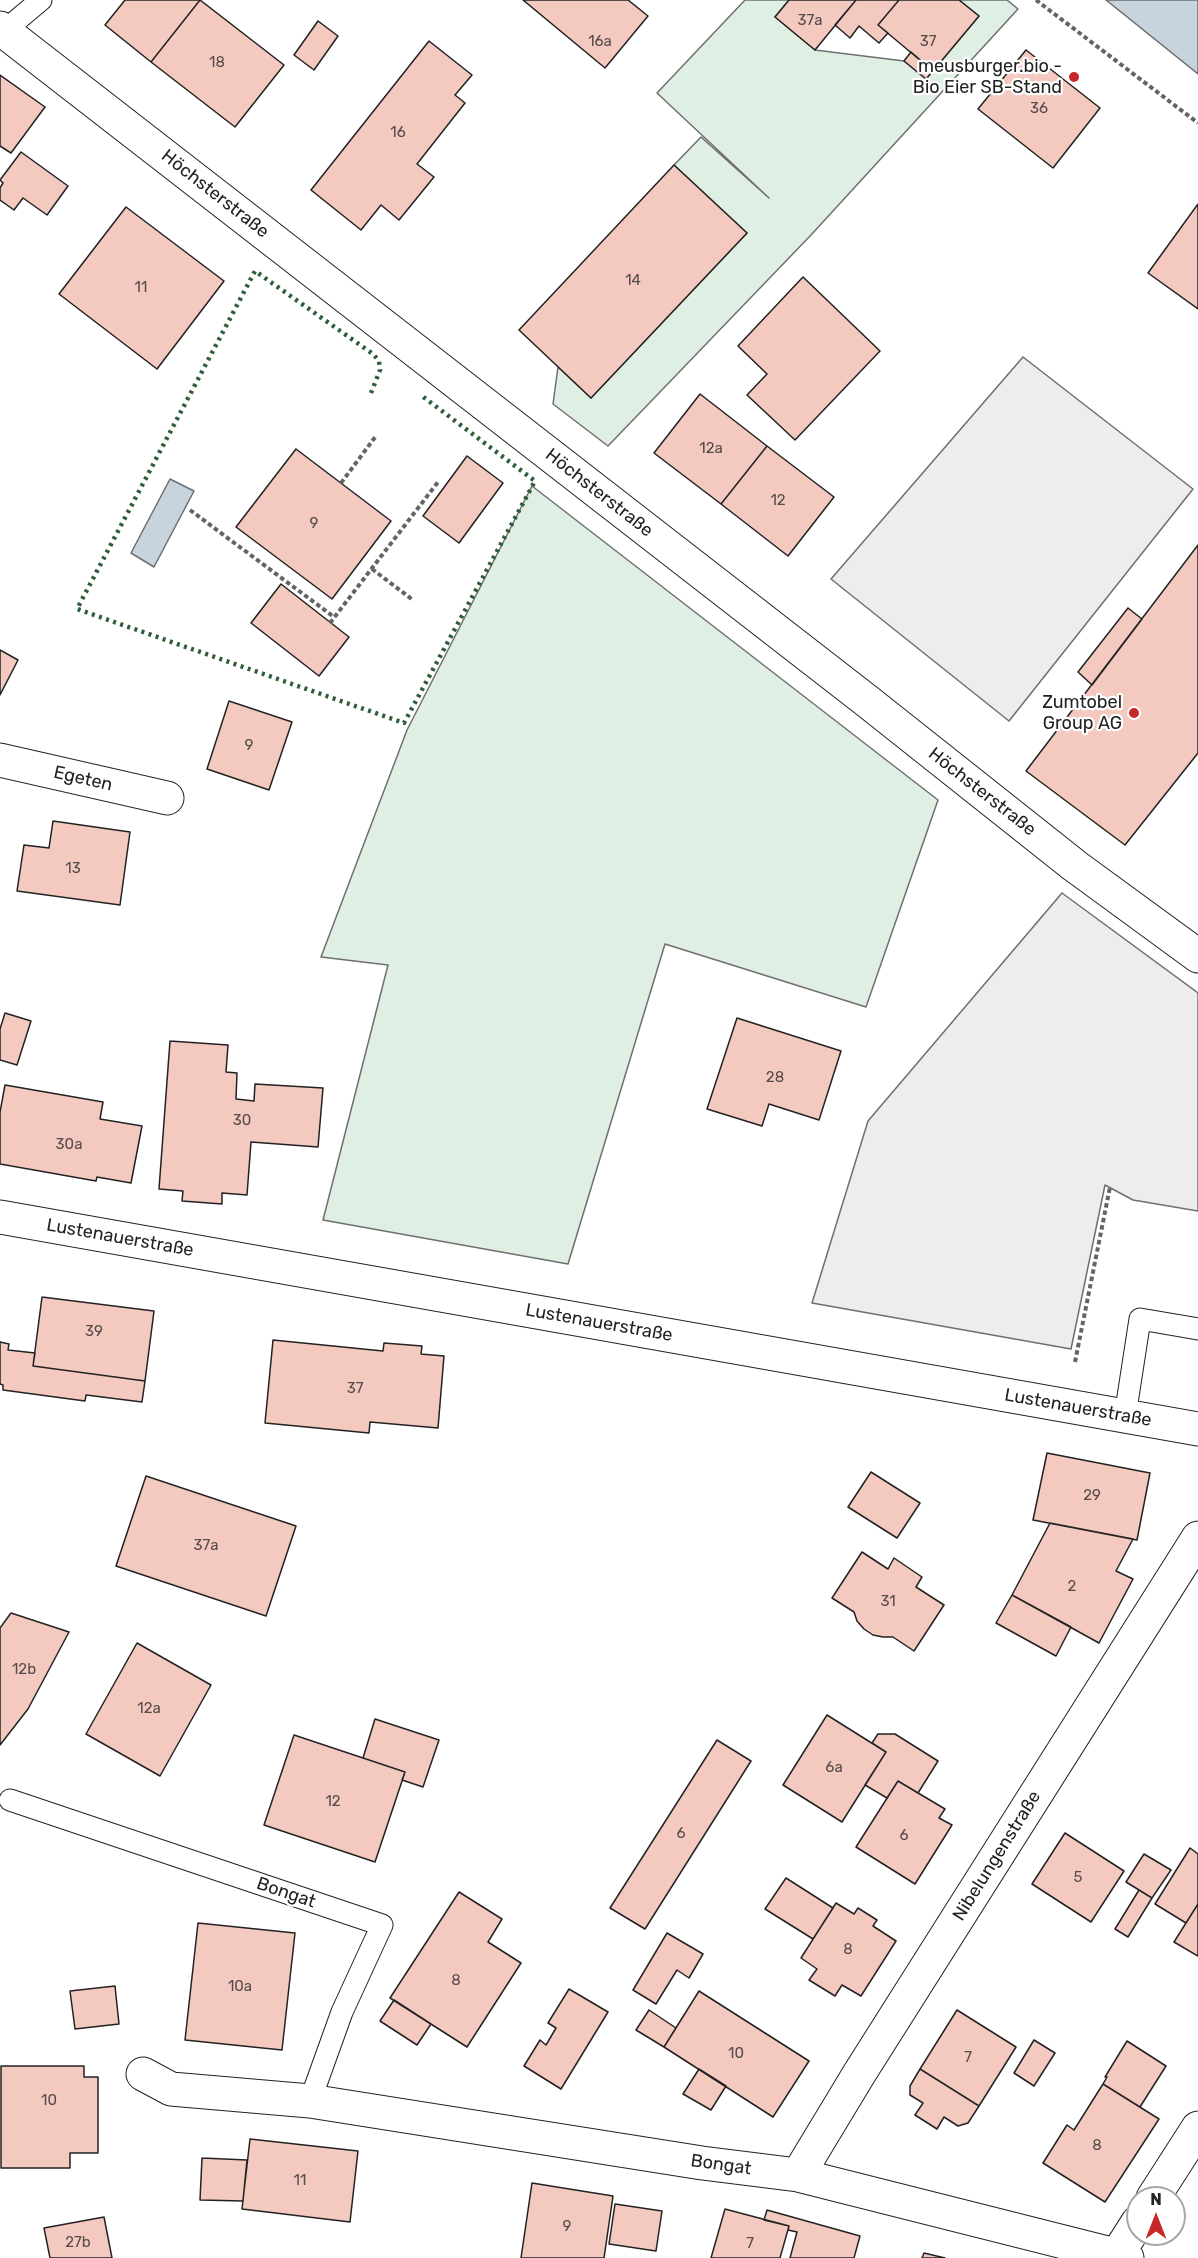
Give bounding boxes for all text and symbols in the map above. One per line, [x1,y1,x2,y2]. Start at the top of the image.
house number: 37a [798,12,822,30]
house number: 16a [588,33,612,51]
house number: 37 [920,33,936,51]
house number: 18 [209,54,225,72]
place label: meusburger.bio - Bio Eier SB-Stand [913,56,1062,98]
marker: meusburger.bio - Bio Eier SB-Stand [1067,70,1081,84]
house number: 36 [1030,100,1048,118]
house number: 16 [390,124,406,142]
street label: Höchsterstraße [157,145,273,243]
house number: 14 [625,272,641,290]
house number: 11 [135,279,147,297]
house number: 12a [699,440,723,458]
street label: Höchsterstraße [541,444,657,542]
house number: 12 [770,492,786,510]
house number: 9 [310,515,318,533]
place label: Zumtobel Group AG [1042,692,1122,734]
marker: Zumtobel Group AG [1127,706,1141,720]
house number: 9 [245,737,253,755]
street label: Höchsterstraße [924,743,1040,841]
street label: Egeten [52,762,114,796]
house number: 13 [65,860,81,878]
house number: 28 [766,1069,784,1087]
house number: 30 [233,1112,251,1130]
house number: 30a [56,1136,82,1154]
street label: Lustenauerstraße [45,1214,195,1262]
street label: Lustenauerstraße [524,1299,674,1347]
house number: 39 [85,1323,103,1341]
house number: 37 [347,1380,363,1398]
street label: Lustenauerstraße [1003,1384,1153,1432]
house number: 29 [1083,1487,1101,1505]
house number: 37a [194,1537,218,1555]
house number: 2 [1068,1578,1076,1596]
house number: 31 [880,1593,896,1611]
house number: 12b [12,1661,36,1679]
house number: 12a [137,1700,161,1718]
house number: 6a [825,1759,843,1777]
street label: Nibelungenstraße [948,1787,1046,1925]
house number: 12 [325,1793,341,1811]
house number: 6 [676,1825,686,1843]
house number: 6 [899,1827,909,1845]
house number: 5 [1074,1869,1082,1887]
street label: Bongat [254,1873,318,1913]
house number: 8 [843,1941,853,1959]
house number: 8 [451,1972,461,1990]
house number: 10a [228,1978,252,1996]
house number: 10 [728,2045,744,2063]
house number: 7 [964,2049,972,2067]
house number: 10 [41,2092,57,2110]
house number: 8 [1092,2137,1102,2155]
street label: Bongat [689,2150,753,2180]
house number: 11 [294,2172,306,2190]
north arrow [1126,2186,1186,2246]
text: N [1150,2190,1162,2209]
house number: 9 [563,2218,571,2236]
house number: 27b [65,2234,91,2252]
house number: 7 [746,2235,754,2253]

